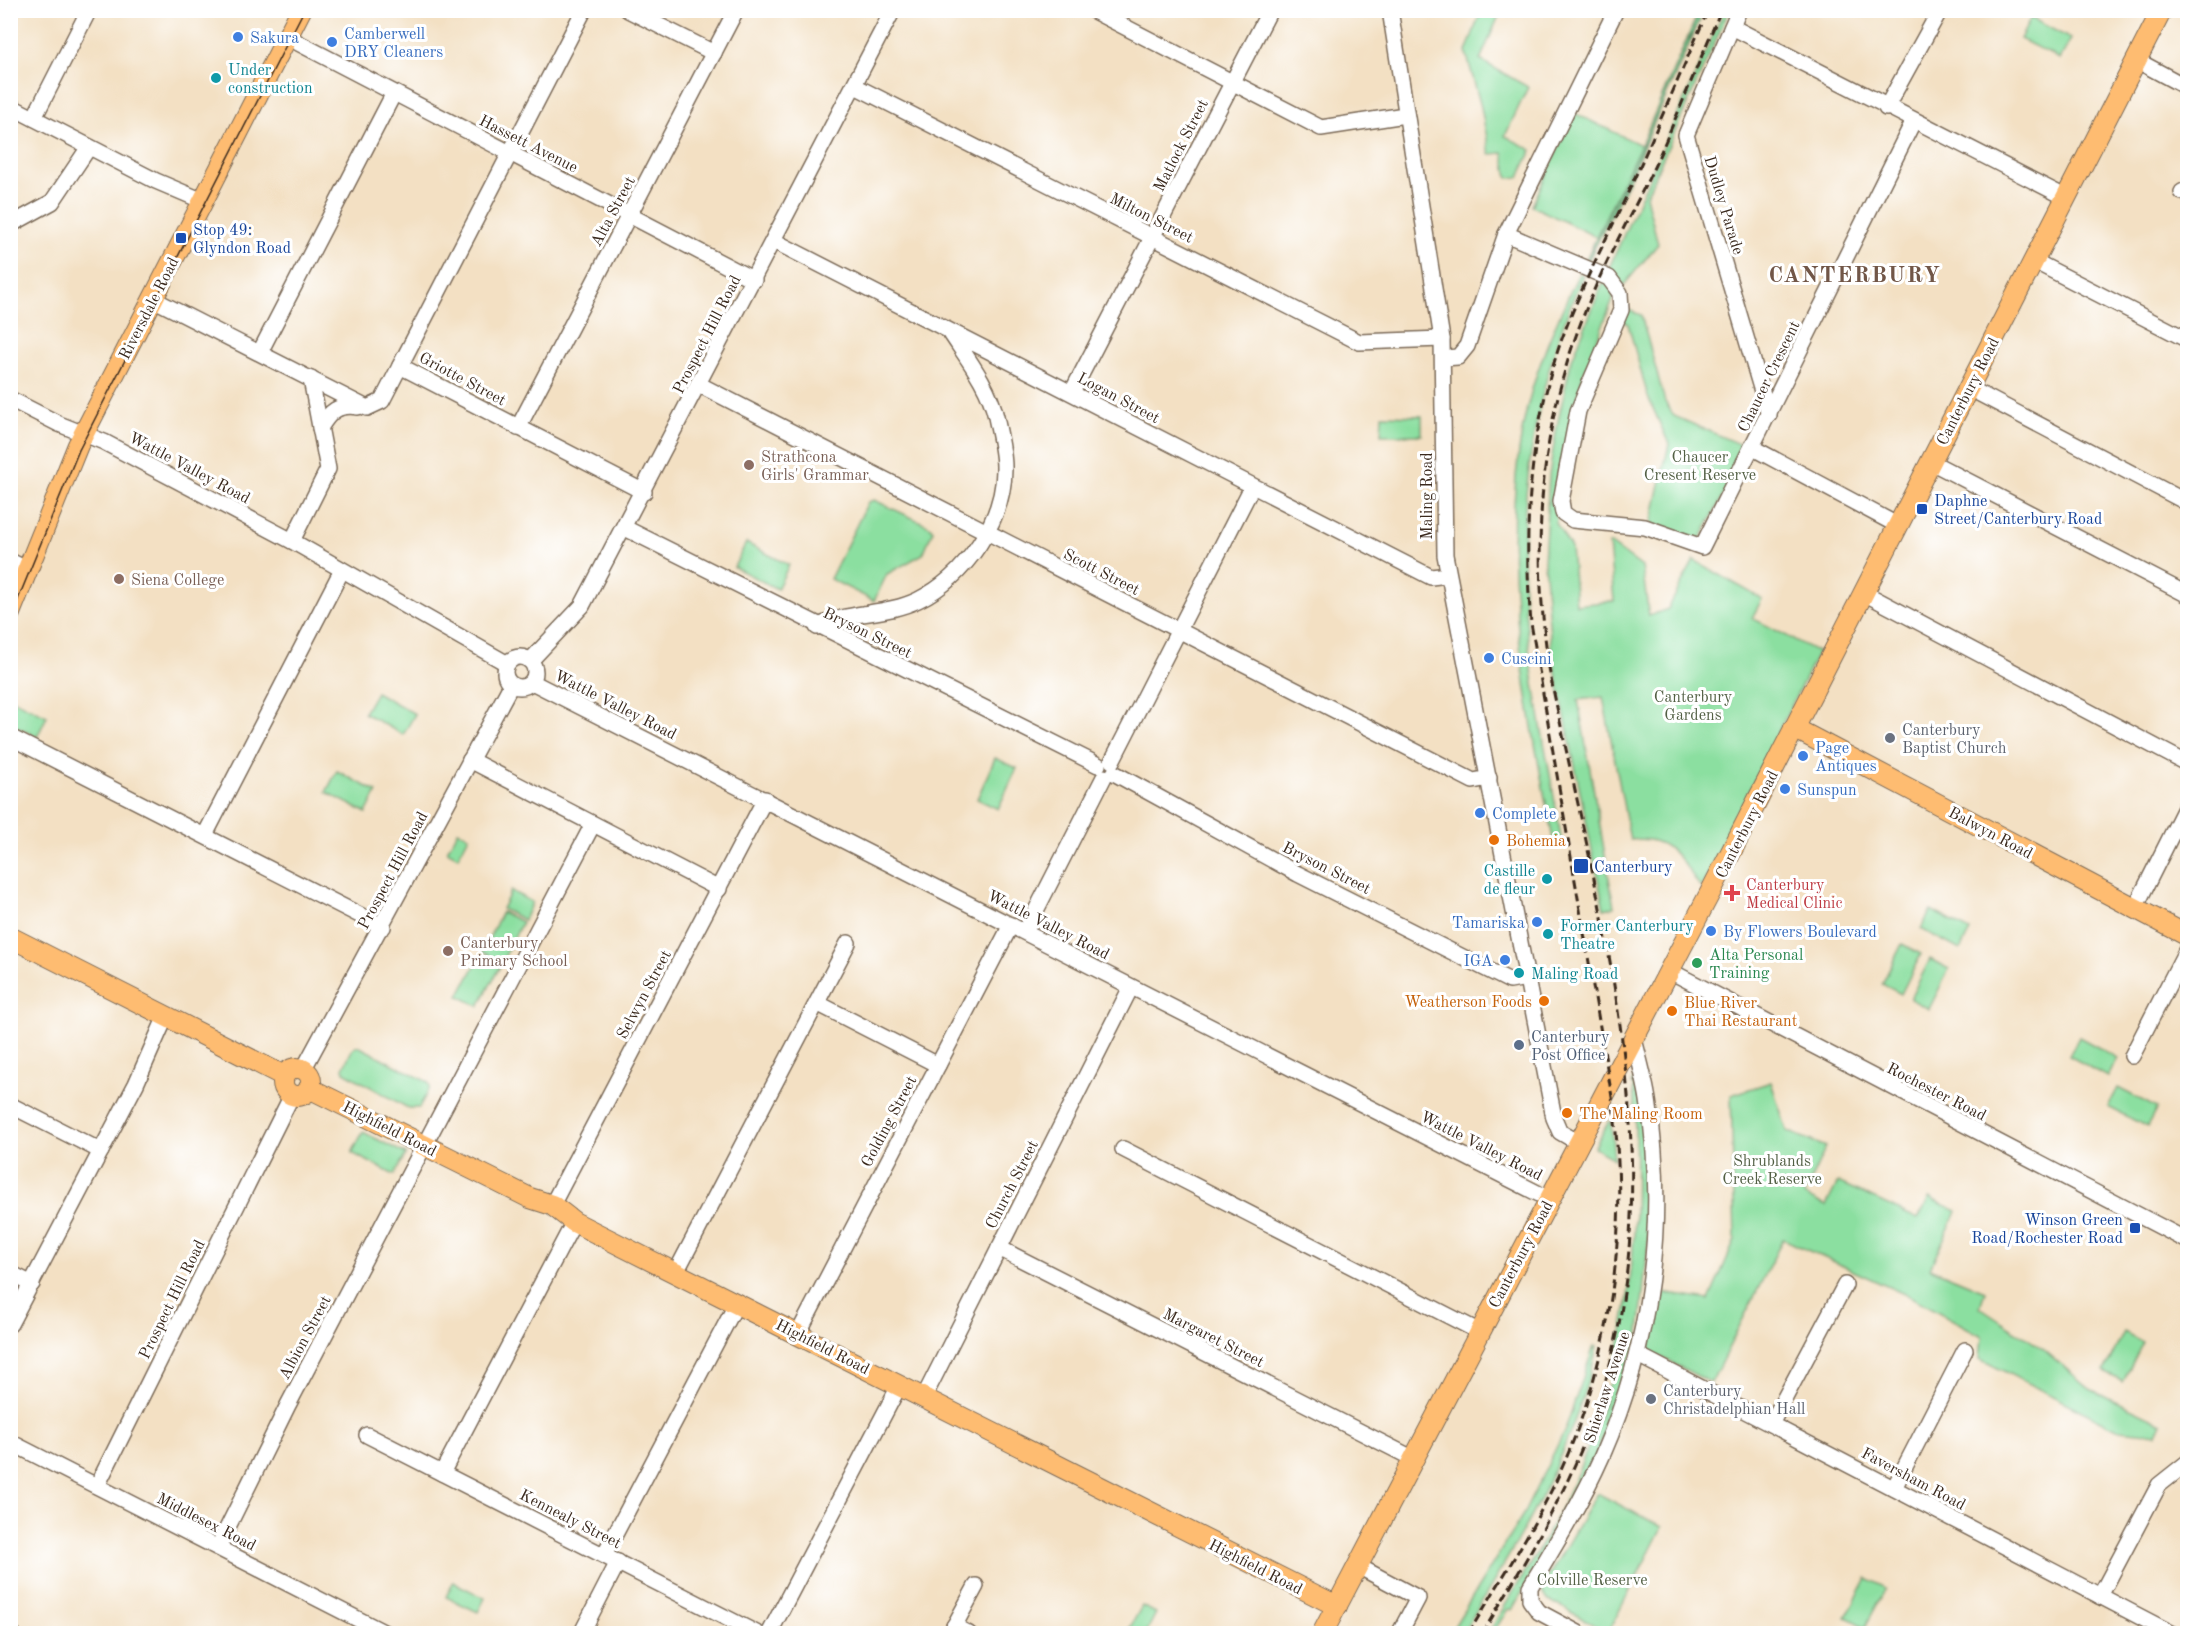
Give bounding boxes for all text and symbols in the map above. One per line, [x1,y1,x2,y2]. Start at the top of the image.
place label: Camberwell DRY Cleaners [344,27,443,61]
marker: Sakura [231,30,245,44]
place label: Sakura [250,31,299,47]
marker: Camberwell DRY Cleaners [325,35,339,49]
place label: Under construction [228,63,313,97]
marker: Under construction [209,71,223,85]
street label: Matlock Street [1152,97,1212,195]
street label: Hassett Avenue [476,113,580,176]
street label: Dudley Parade [1700,154,1746,257]
street label: Alta Street [589,174,639,250]
street label: Milton Street [1107,191,1196,247]
place label: Stop 49: Glyndon Road [193,223,291,257]
marker: Stop 49: Glyndon Road [174,231,188,245]
street label: Riversdale Road [117,255,182,363]
district label: CANTERBURY [1769,265,1941,287]
street label: Prospect Hill Road [671,273,745,397]
street label: Chaucer Crescent [1736,318,1804,435]
street label: Canterbury Road [1935,335,2003,448]
street label: Griotte Street [416,350,508,409]
street label: Logan Street [1074,370,1162,427]
street label: Wattle Valley Road [126,430,252,507]
place label: Strathcona Girls' Grammar [761,450,869,484]
park label: Chaucer Cresent Reserve [1644,450,1756,484]
street label: Maling Road [1420,452,1436,540]
marker: Strathcona Girls' Grammar [742,458,756,472]
place label: Daphne Street/Canterbury Road [1934,494,2102,528]
marker: Daphne Street/Canterbury Road [1915,502,1929,516]
street label: Scott Street [1061,547,1142,599]
marker: Siena College [112,572,126,586]
place label: Siena College [131,573,224,589]
street label: Bryson Street [820,605,914,662]
marker: Cuscini [1482,651,1496,665]
place label: Cuscini [1501,652,1551,668]
street label: Wattle Valley Road [551,668,679,743]
park label: Canterbury Gardens [1654,690,1733,724]
place label: Canterbury Baptist Church [1902,723,2007,757]
marker: Canterbury Baptist Church [1883,731,1897,745]
place label: Page Antiques [1815,741,1877,775]
marker: Page Antiques [1796,749,1810,763]
street label: Canterbury Road [1714,768,1782,881]
marker: Sunspun [1778,782,1792,796]
place label: Sunspun [1797,783,1857,799]
street label: Balwyn Road [1945,805,2035,863]
marker: Complete [1473,806,1487,820]
place label: Complete [1492,807,1556,823]
street label: Prospect Hill Road [356,809,432,932]
marker: Bohemia [1487,833,1501,847]
place label: Bohemia [1506,834,1566,850]
street label: Bryson Street [1279,840,1373,898]
marker: Canterbury [1572,857,1590,875]
place label: Canterbury [1594,860,1673,876]
place label: Castille de fleur [1484,864,1535,898]
marker: Castille de fleur [1540,872,1554,886]
place label: Canterbury Medical Clinic [1746,878,1842,912]
marker: Canterbury Medical Clinic [1723,884,1741,902]
street label: Wattle Valley Road [984,888,1112,963]
marker: Tamariska [1530,915,1544,929]
place label: Tamariska [1452,916,1525,932]
place label: Former Canterbury Theatre [1560,919,1694,953]
marker: By Flowers Boulevard [1704,924,1718,938]
place label: By Flowers Boulevard [1723,925,1877,941]
marker: Former Canterbury Theatre [1541,927,1555,941]
place label: Canterbury Primary School [460,936,568,970]
marker: Canterbury Primary School [441,944,455,958]
street label: Selwyn Street [615,948,675,1042]
place label: Alta Personal Training [1709,948,1803,982]
marker: IGA [1498,953,1512,967]
place label: IGA [1463,954,1493,970]
marker: Alta Personal Training [1690,956,1704,970]
marker: Maling Road [1512,966,1526,980]
place label: Maling Road [1531,967,1618,983]
marker: Weatherson Foods [1537,994,1551,1008]
place label: Weatherson Foods [1404,995,1532,1011]
place label: Blue River Thai Restaurant [1684,996,1798,1030]
marker: Blue River Thai Restaurant [1665,1004,1679,1018]
place label: Canterbury Post Office [1531,1030,1610,1064]
marker: Canterbury Post Office [1512,1038,1526,1052]
street label: Rochester Road [1884,1061,1988,1125]
street label: Golding Street [859,1073,921,1170]
street label: Highfield Road [340,1099,439,1160]
marker: The Maling Room [1560,1106,1574,1120]
place label: The Maling Room [1579,1107,1703,1123]
street label: Wattle Valley Road [1417,1109,1545,1184]
street label: Church Street [984,1138,1042,1232]
park label: Shrublands Creek Reserve [1722,1154,1822,1188]
street label: Canterbury Road [1487,1199,1557,1311]
place label: Winson Green Road/Rochester Road [1971,1213,2123,1247]
marker: Winson Green Road/Rochester Road [2128,1221,2142,1235]
street label: Prospect Hill Road [137,1238,209,1362]
street label: Albion Street [277,1293,335,1383]
street label: Margaret Street [1160,1306,1266,1371]
street label: Highfield Road [773,1317,872,1378]
street label: Shierlaw Avenue [1582,1330,1633,1445]
place label: Canterbury Christadelphian Hall [1663,1384,1805,1418]
marker: Canterbury Christadelphian Hall [1644,1392,1658,1406]
street label: Faversham Road [1858,1446,1968,1514]
street label: Kennealy Street [517,1487,624,1552]
street label: Middlesex Road [154,1491,258,1555]
street label: Highfield Road [1206,1537,1305,1598]
park label: Colville Reserve [1536,1573,1648,1589]

